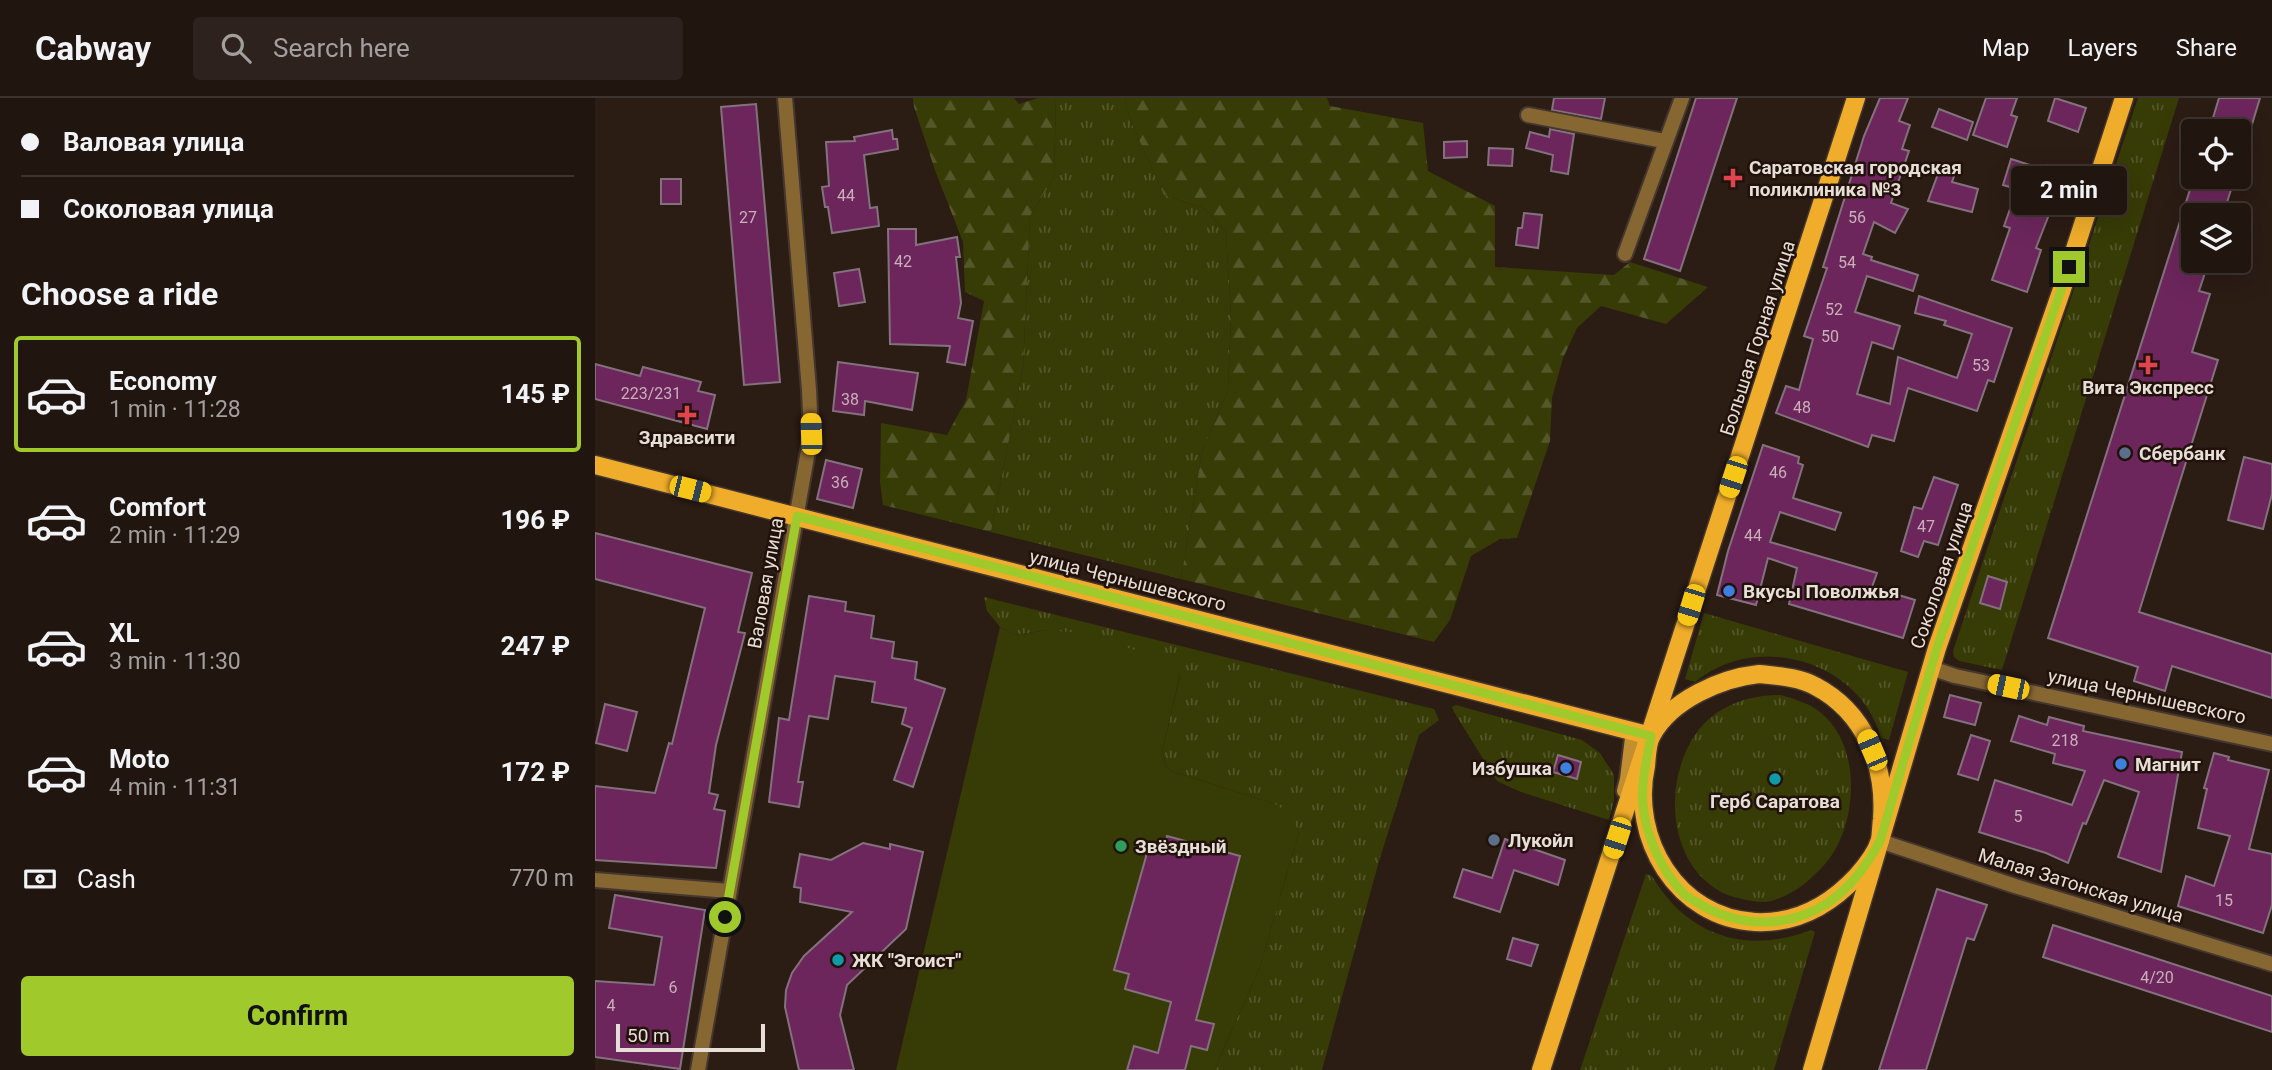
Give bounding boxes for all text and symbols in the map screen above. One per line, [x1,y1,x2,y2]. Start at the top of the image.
search box [193,17,683,80]
text: Cabway [35,29,151,68]
icon: search [217,29,255,67]
text: Search here [273,33,410,63]
text: Map [1982,34,2030,62]
text: Layers [2068,34,2138,62]
text: Share [2176,34,2237,62]
map controls [2181,119,2251,273]
button: locate [2181,119,2251,189]
text: Валовая улица [63,127,244,157]
place label: Саратовская городская поликлиника №3 [1749,156,1962,201]
callout: 2 min [2011,166,2127,214]
marker: Саратовская городская поликлиника №3 [1723,168,1743,188]
text: 2 min [2040,177,2098,204]
house number: 44 [837,186,855,205]
text: Соколовая улица [63,194,274,224]
button: layers [2181,203,2251,273]
house number: 27 [739,208,757,227]
house number: 56 [1848,208,1866,227]
street label: Большая Горная улица [1715,238,1800,439]
route end [2053,251,2085,283]
house number: 42 [894,252,912,271]
house number: 54 [1838,253,1856,272]
text: Choose a ride [21,275,218,313]
house number: 52 [1825,300,1843,319]
house number: 50 [1821,327,1839,346]
house number: 53 [1972,356,1990,375]
marker: Вита Экспресс [2140,357,2156,373]
icon: car [25,363,88,426]
text: Economy [109,366,216,396]
place label: Вита Экспресс [2082,376,2214,399]
text: 145 ₽ [500,379,570,409]
house number: 223/231 [621,384,681,403]
house number: 38 [841,390,859,409]
text: 1 min · 11:28 [109,396,241,423]
house number: 48 [1793,398,1811,417]
marker: Здравсити [679,407,695,423]
car [800,413,823,455]
place label: Здравсити [639,426,735,449]
place label: Сбербанк [2139,442,2226,465]
marker: Сбербанк [2117,445,2133,461]
car [1717,454,1750,500]
house number: 46 [1769,463,1787,482]
house number: 36 [831,473,849,492]
car [668,474,713,504]
icon: car [25,489,88,552]
text: Comfort [109,492,206,522]
street label: Соколовая улица [1905,498,1977,652]
text: 196 ₽ [500,505,570,535]
street label: Валовая улица [743,516,788,650]
house number: 47 [1917,517,1935,536]
text: 2 min · 11:29 [109,522,241,549]
house number: 44 [1744,526,1762,545]
street label: улица Чернышевского [1027,545,1229,616]
place label: Вкусы Поволжья [1743,580,1899,603]
car [1675,582,1708,628]
marker: Вкусы Поволжья [1721,583,1737,599]
icon: car [25,615,88,678]
text: XL [109,618,140,648]
text: 247 ₽ [500,631,570,661]
text: 3 min · 11:30 [109,648,241,675]
street label: улица Чернышевского [2046,664,2248,729]
car [1986,672,2031,702]
car [1855,727,1890,773]
house number: 218 [2052,731,2078,750]
icon: car [25,741,88,804]
text: Moto [109,744,170,774]
place label: Магнит [2135,753,2201,776]
marker: Магнит [2113,756,2129,772]
text: 172 ₽ [500,757,570,787]
place label: Избушка [1472,757,1552,780]
marker: Избушка [1558,760,1574,776]
marker: Герб Саратова [1767,771,1783,787]
text: 4 min · 11:31 [109,774,241,801]
place label: Герб Саратова [1710,790,1840,813]
house number: 5 [2014,807,2023,826]
car [1601,815,1634,861]
place label: Лукойл [1508,829,1574,852]
marker: Лукойл [1486,832,1502,848]
place label: Звёздный [1135,835,1227,858]
marker: Звёздный [1113,838,1129,854]
street label: Малая Затонская улица [1976,843,2186,928]
icon: cash [21,860,59,898]
text: Cash [77,864,136,894]
text: 770 m [509,865,574,892]
house number: 15 [2215,891,2233,910]
route start [709,901,741,933]
place label: ЖК "Эгоист" [852,949,961,972]
marker: ЖК "Эгоист" [830,952,846,968]
house number: 4/20 [2140,968,2174,987]
button: Confirm [21,976,574,1056]
house number: 6 [669,978,678,997]
house number: 4 [607,996,616,1015]
scale bar [616,1021,765,1053]
text: 50 m [627,1024,670,1047]

